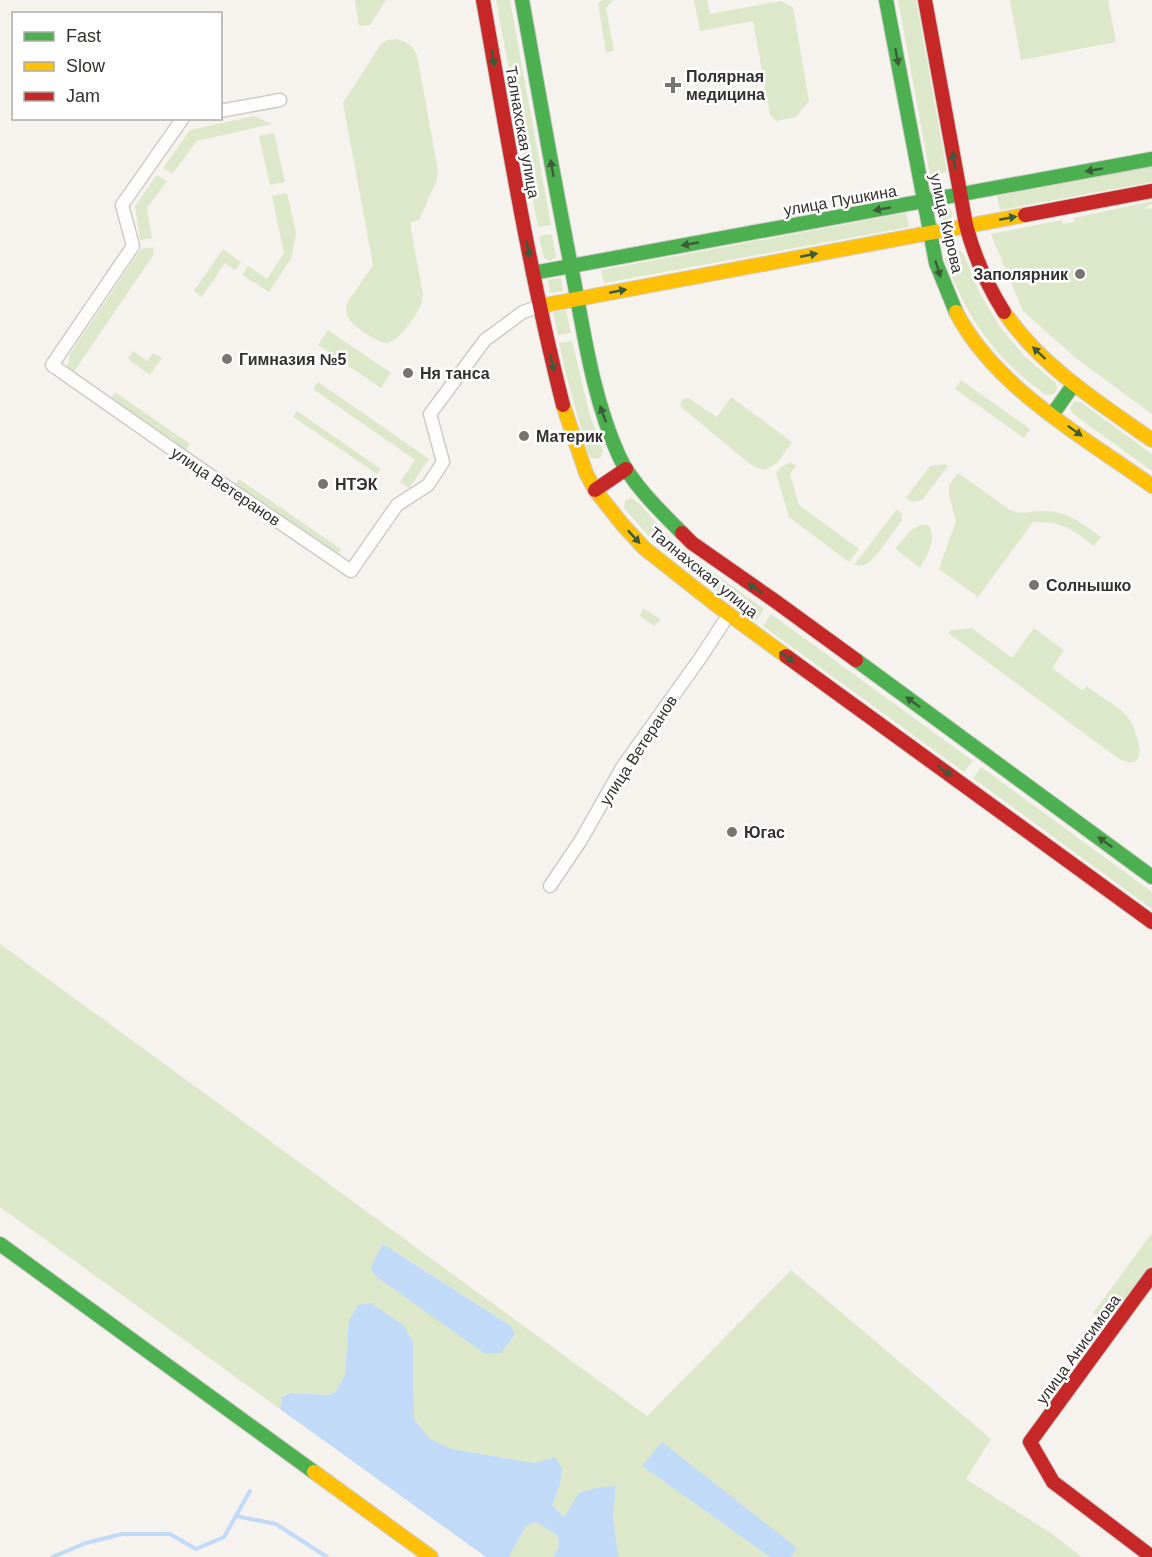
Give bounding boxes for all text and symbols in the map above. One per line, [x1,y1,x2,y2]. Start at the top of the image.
legend [12,12,222,120]
text: Fast [66,26,101,46]
one-way arrow [489,48,498,67]
one-way arrow [893,48,902,67]
text: Slow [66,56,106,76]
street label: Талнахская улица [502,65,543,200]
place label: Полярная медицина [686,68,765,103]
marker: Полярная медицина [664,76,682,94]
text: Jam [66,86,100,106]
one-way arrow [949,150,958,169]
one-way arrow [547,158,556,177]
one-way arrow [1085,166,1104,175]
street label: улица Кирова [927,172,966,275]
street label: улица Пушкина [782,182,898,219]
one-way arrow [872,205,891,214]
one-way arrow [999,213,1018,222]
one-way arrow [524,240,533,259]
one-way arrow [681,240,700,249]
one-way arrow [800,250,819,259]
one-way arrow [934,260,944,278]
place label: Заполярник [973,266,1069,283]
marker: Заполярник [1073,267,1087,281]
one-way arrow [609,286,628,295]
one-way arrow [1032,347,1046,361]
place label: Гимназия №5 [239,351,347,368]
marker: Гимназия №5 [220,352,234,366]
one-way arrow [548,354,558,372]
place label: Ня танса [420,365,490,382]
marker: Ня танса [401,366,415,380]
one-way arrow [598,405,607,423]
one-way arrow [1066,425,1082,437]
place label: Материк [536,428,604,445]
marker: Материк [517,429,531,443]
street label: улица Ветеранов [168,444,283,529]
place label: НТЭК [335,476,378,493]
marker: НТЭК [316,477,330,491]
street label: Талнахская улица [646,524,761,621]
one-way arrow [627,529,641,544]
place label: Солнышко [1046,577,1132,594]
marker: Солнышко [1027,578,1041,592]
one-way arrow [748,582,764,594]
one-way arrow [778,651,794,663]
street label: улица Ветеранов [597,692,680,808]
one-way arrow [906,697,921,709]
one-way arrow [937,765,953,777]
place label: Югас [744,824,785,841]
marker: Югас [725,825,739,839]
one-way arrow [1097,836,1113,848]
street label: улица Анисимова [1033,1291,1124,1407]

